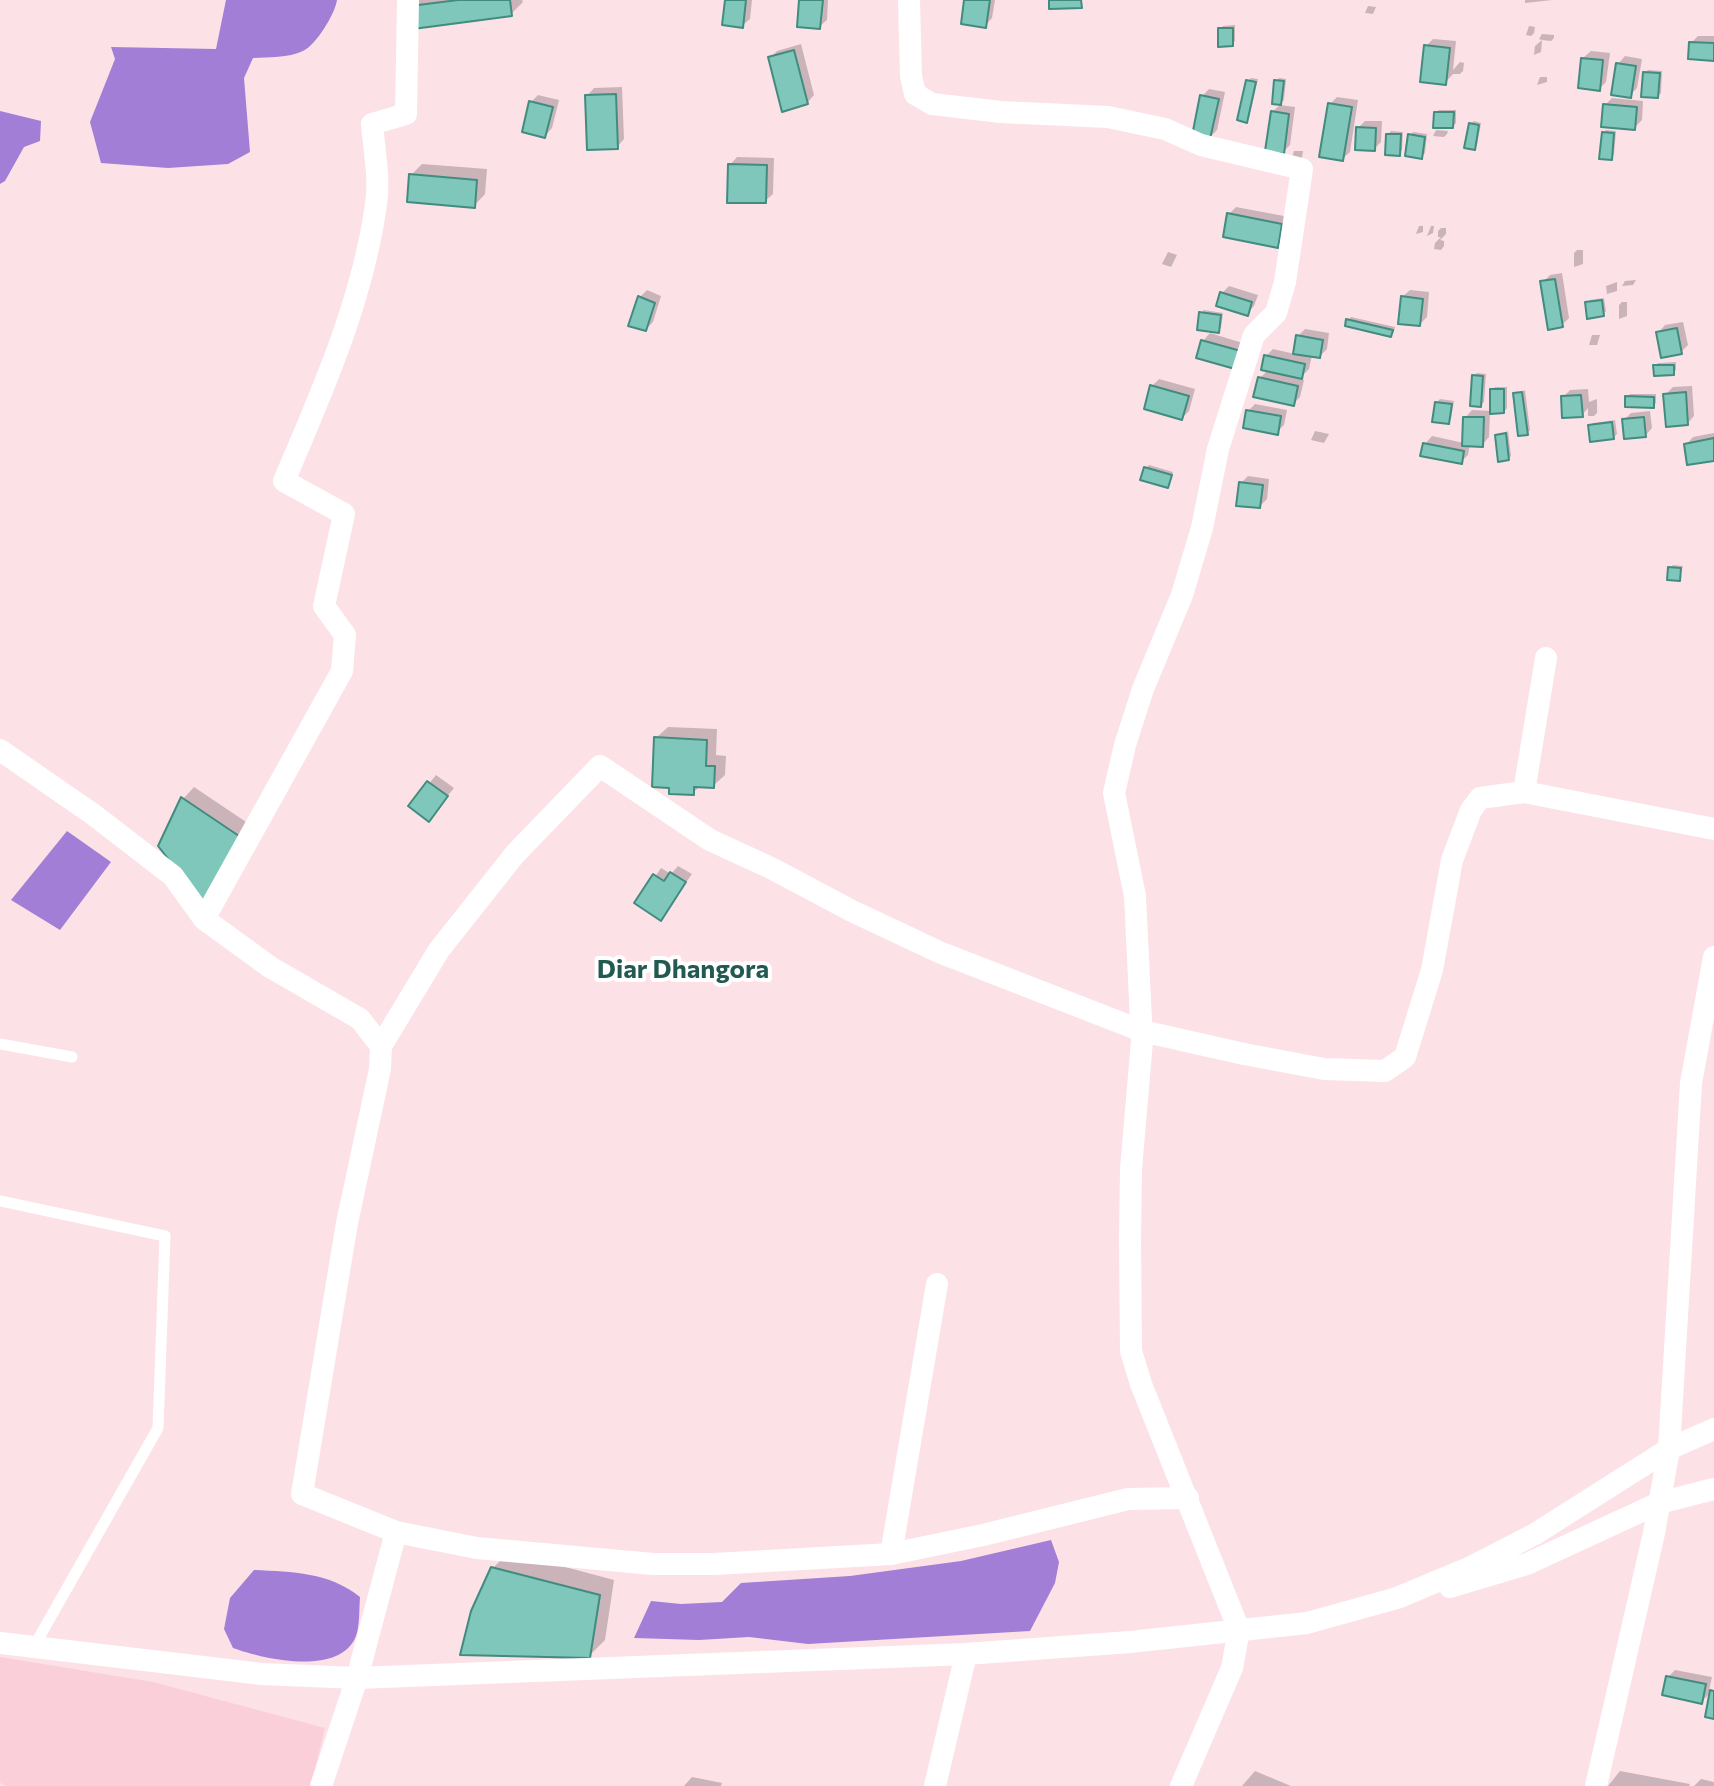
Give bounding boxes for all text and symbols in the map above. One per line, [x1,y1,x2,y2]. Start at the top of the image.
district label: Diar Dhangora [597,953,769,985]

